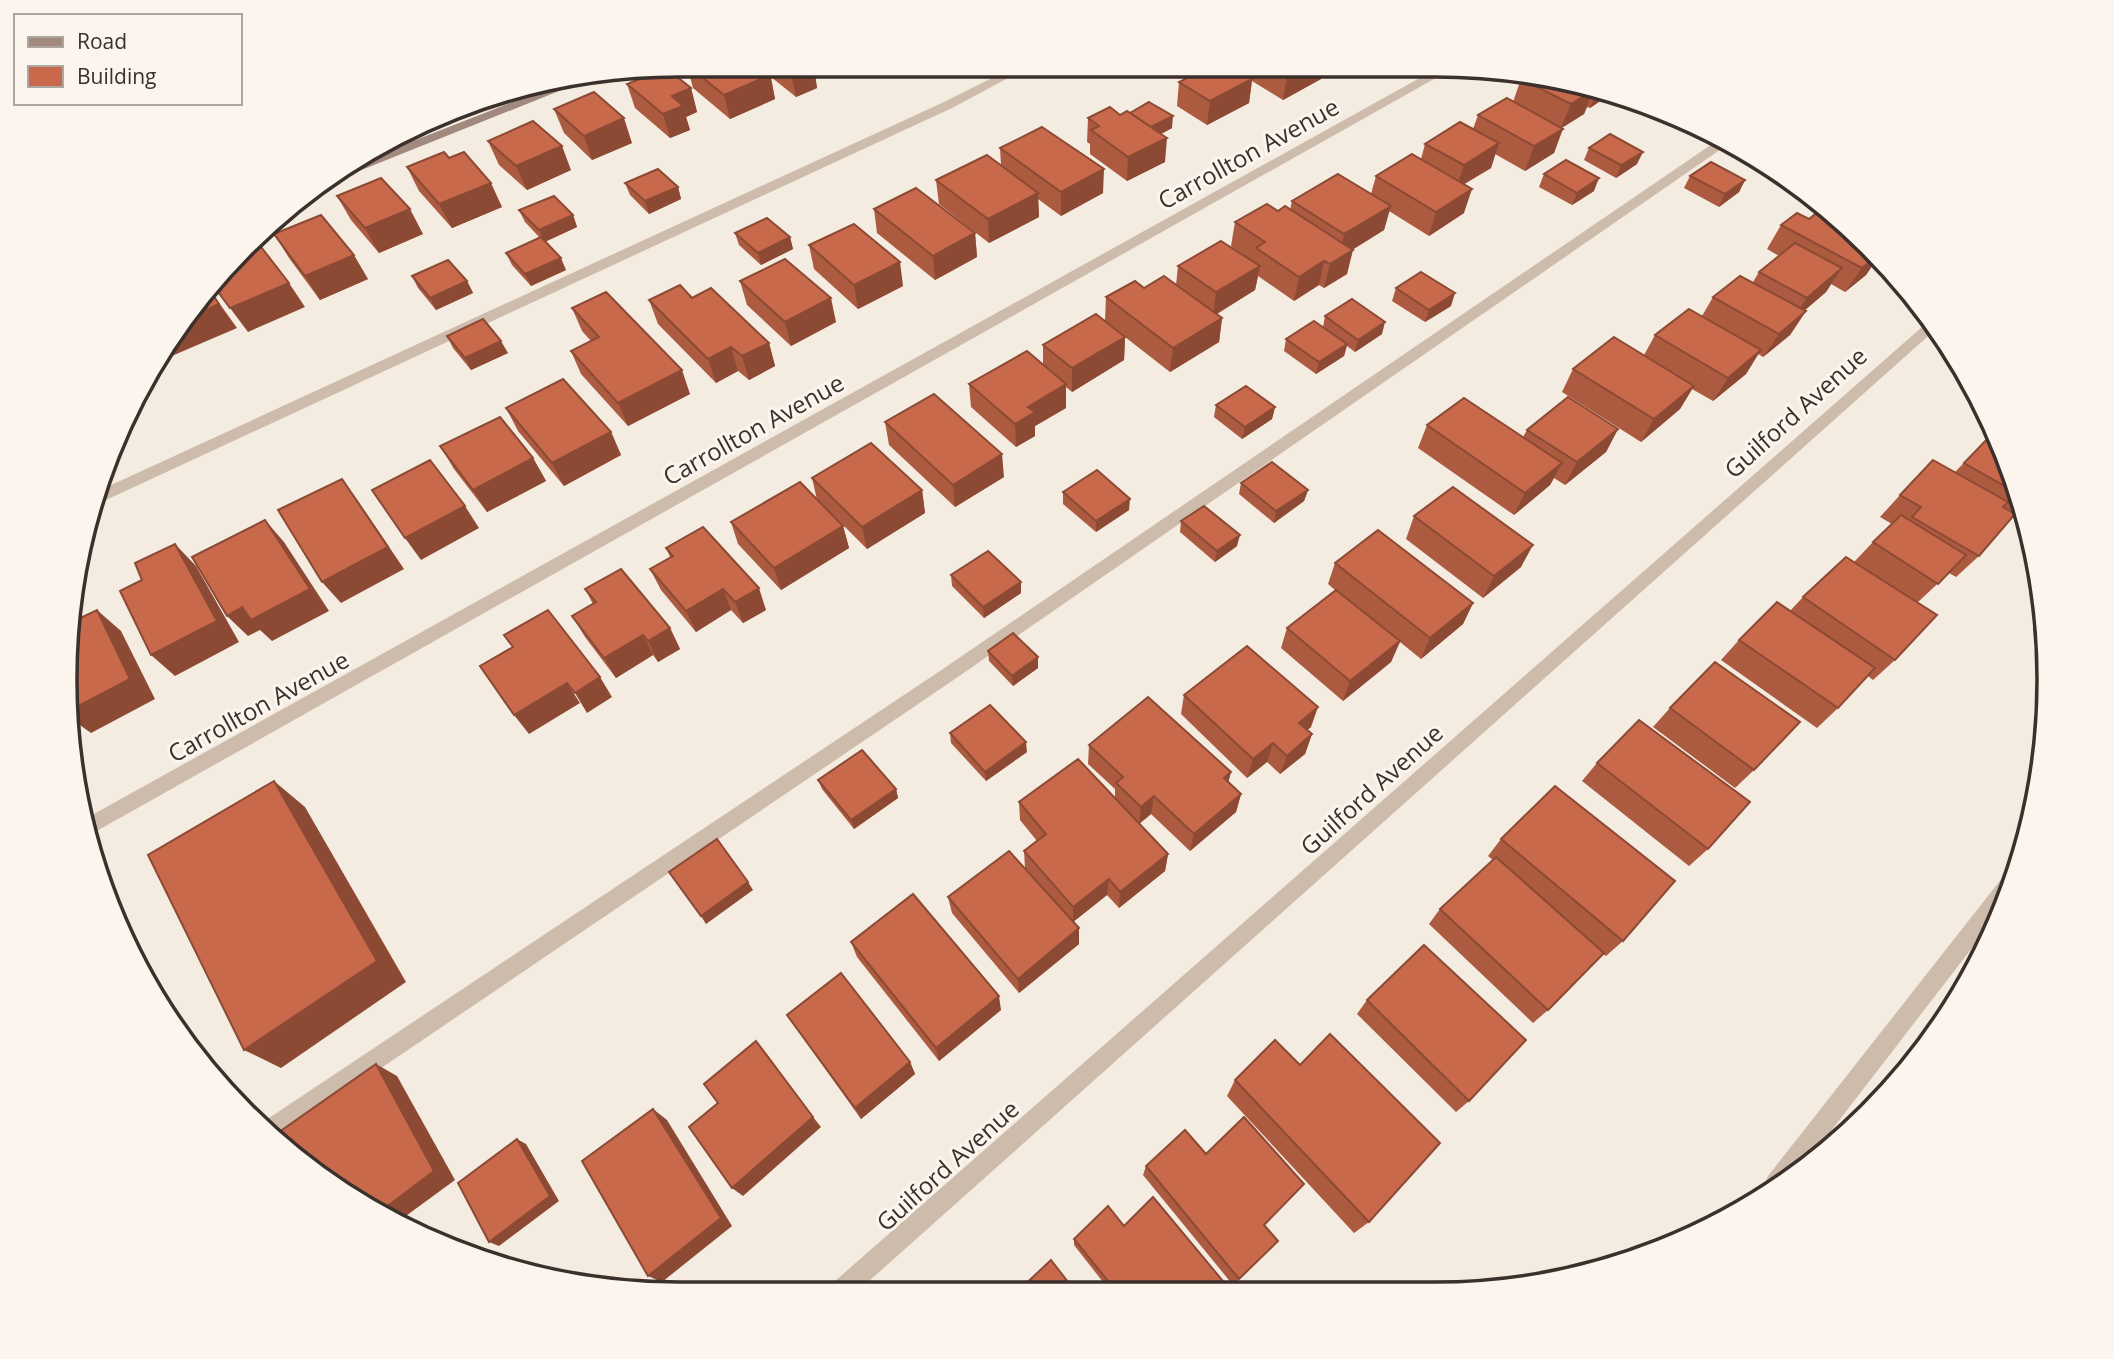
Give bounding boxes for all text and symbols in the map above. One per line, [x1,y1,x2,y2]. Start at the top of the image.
legend [14,14,242,105]
text: Road [77,27,127,55]
text: Building [77,62,156,90]
street label: Carrollton Avenue [1152,90,1344,216]
street label: Guilford Avenue [1717,339,1873,485]
street label: Carrollton Avenue [657,366,849,492]
street label: Carrollton Avenue [162,643,354,769]
street label: Guilford Avenue [1293,716,1449,862]
street label: Guilford Avenue [869,1092,1025,1238]

